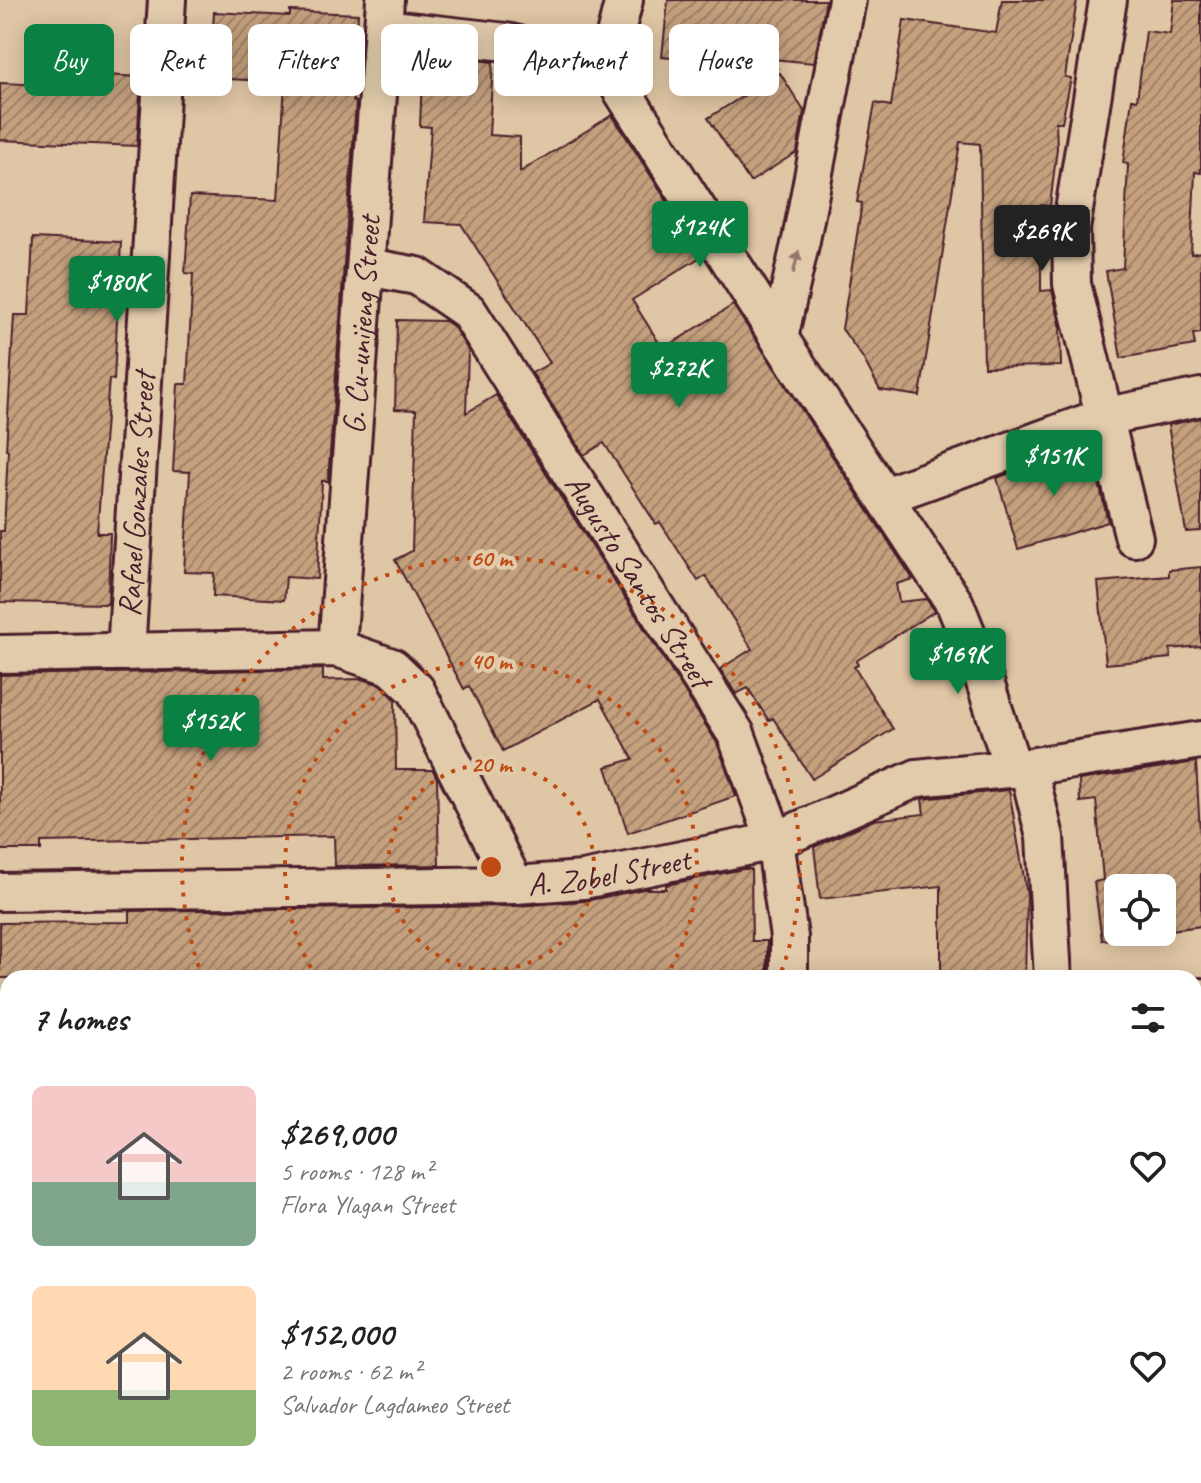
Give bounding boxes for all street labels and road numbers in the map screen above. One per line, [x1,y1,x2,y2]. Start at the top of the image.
street label: G. Cu-unijeng Street [333,211,390,435]
street label: Rafael Gonzales Street [108,366,165,618]
street label: Augusto Santos Street [556,466,724,699]
street label: A. Zobel Street [527,838,697,905]

